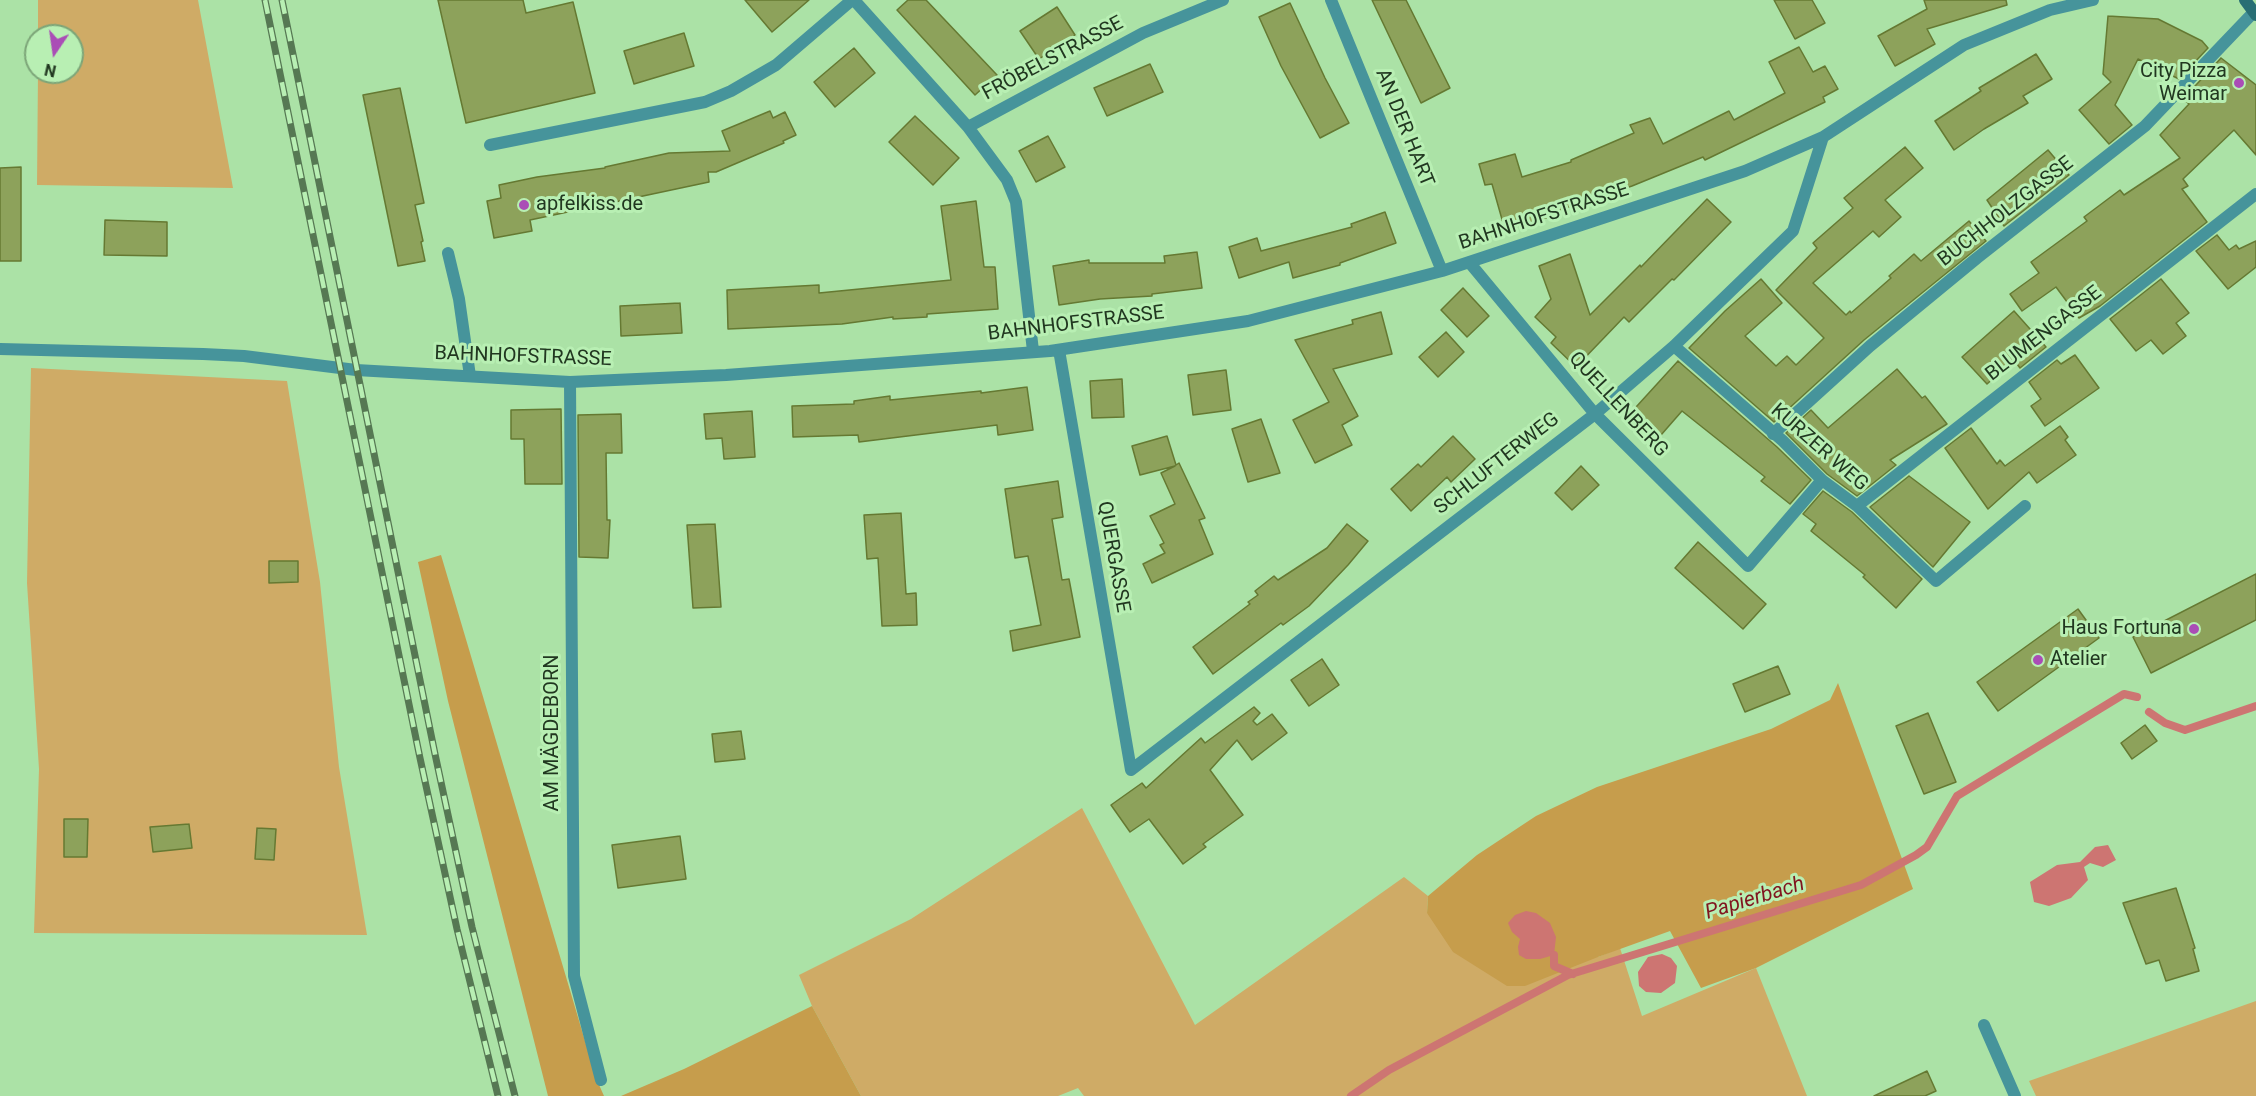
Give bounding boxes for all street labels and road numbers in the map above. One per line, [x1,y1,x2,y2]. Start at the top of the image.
street label: FRÖBELSTRASSE [978,12,1128,106]
street label: AN DER HART [1369,66,1439,190]
street label: BUCHHOLZGASSE [1934,152,2078,272]
street label: BAHNHOFSTRASSE [1456,178,1632,256]
street label: BLUMENGASSE [1981,281,2107,387]
street label: BAHNHOFSTRASSE [986,301,1166,347]
street label: BAHNHOFSTRASSE [434,342,612,372]
street label: QUELLENBERG [1563,347,1673,463]
street label: KURZER WEG [1765,399,1873,497]
street label: SCHLUFTERWEG [1430,408,1564,520]
street label: QUERGASSE [1091,500,1135,614]
street label: AM MÄGDEBORN [541,655,565,811]

